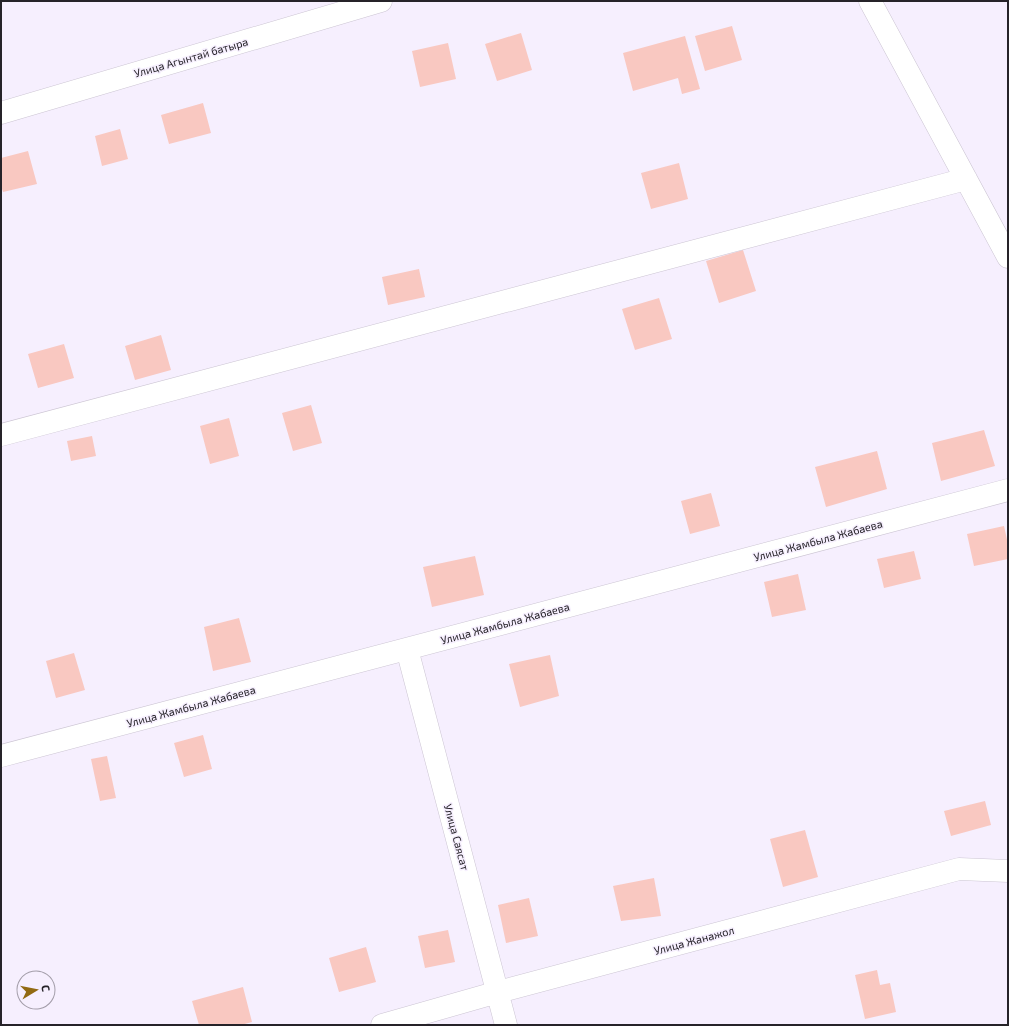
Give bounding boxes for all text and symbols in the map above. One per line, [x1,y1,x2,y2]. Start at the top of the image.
street label: Улица Агынтай батыра [133,34,249,80]
street label: Улица Жамбыла Жабаева [752,517,884,563]
street label: Улица Жамбыла Жабаева [439,600,571,646]
street label: Улица Жамбыла Жабаева [125,683,257,729]
street label: Улица Саясат [442,802,472,872]
street label: Улица Жанажол [652,923,736,957]
north arrow [16,970,56,1010]
text: С [39,984,53,993]

